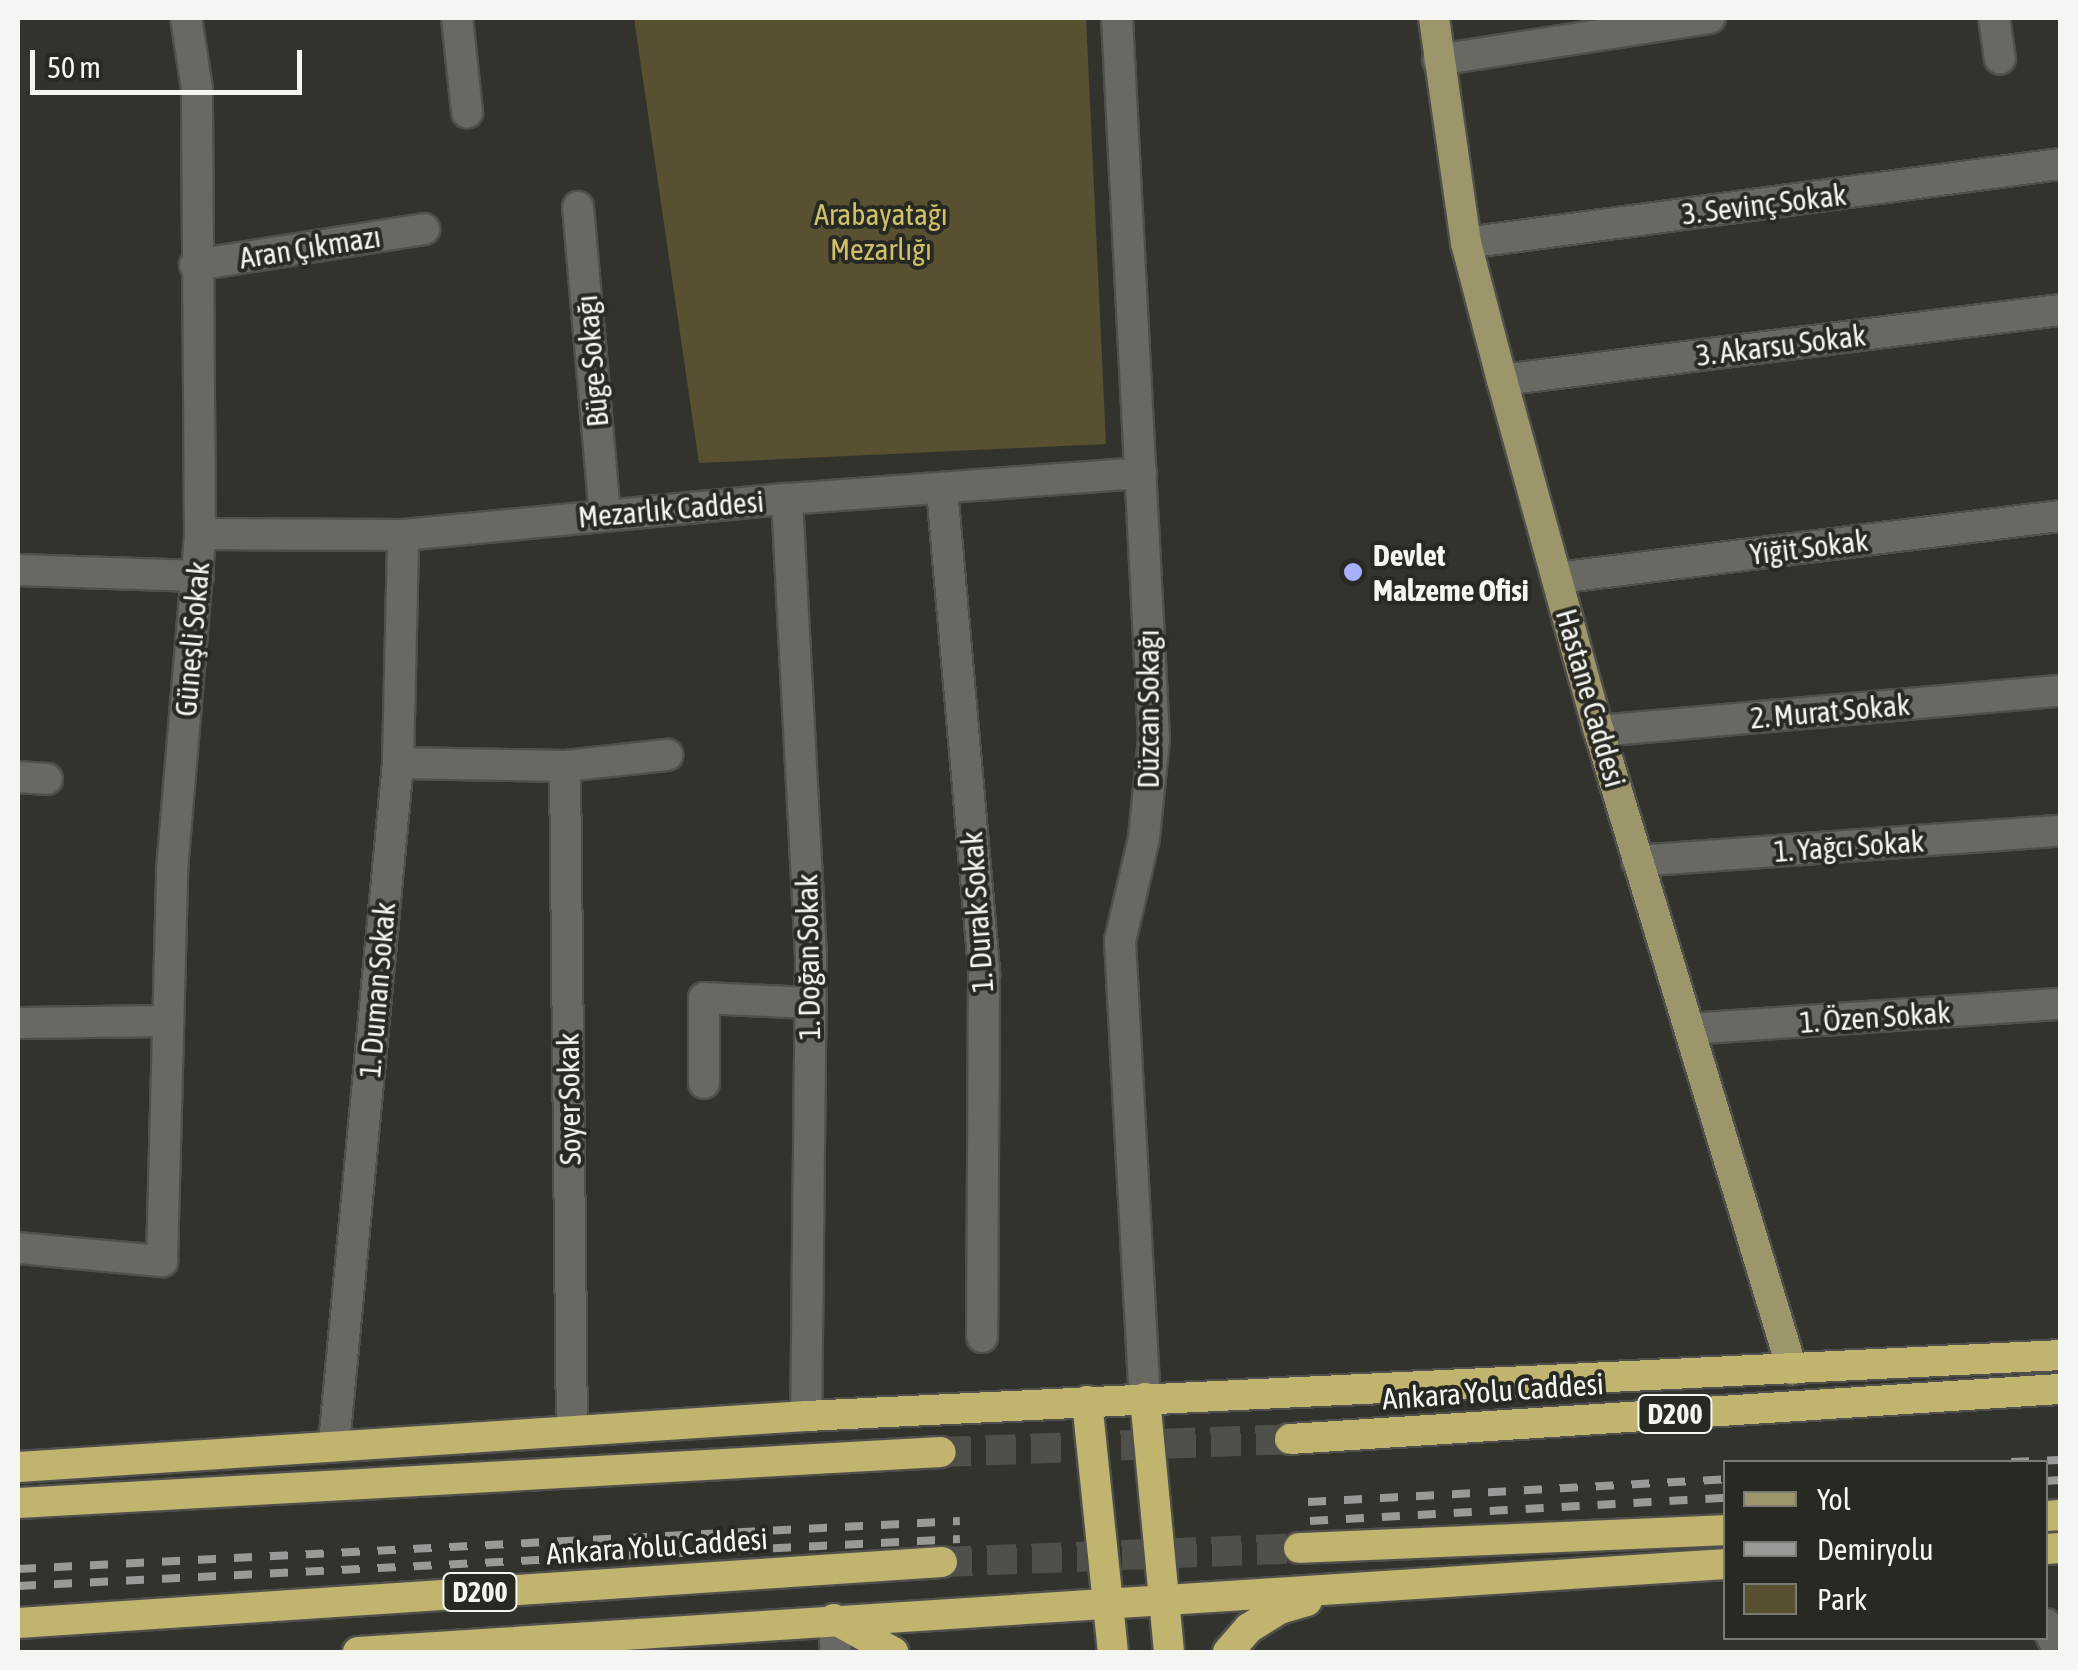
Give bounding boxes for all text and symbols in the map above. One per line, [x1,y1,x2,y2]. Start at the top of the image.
scale bar [35,30,308,92]
text: 50 m [47,50,101,84]
street label: 3. Sevinç Sokak [1680,176,1848,232]
park label: Arabayatağı Mezarlığı [814,196,948,266]
street label: Aran Çıkmazı [237,218,383,276]
street label: Büge Sokağı [568,293,616,429]
street label: 3. Akarsu Sokak [1694,317,1868,373]
street label: Mezarlık Caddesi [577,483,765,535]
street label: Yiğit Sokak [1748,522,1870,572]
place label: Devlet Malzeme Ofisi [1373,537,1529,608]
street label: Güneşli Sokak [167,560,217,718]
marker: Devlet Malzeme Ofisi [1342,561,1364,583]
street label: Hastane Caddesi [1548,605,1634,791]
street label: Düzcan Sokağı [1130,629,1166,789]
street label: 2. Murat Sokak [1749,686,1911,736]
street label: 1. Yağcı Sokak [1773,823,1925,869]
street label: 1. Durak Sokak [953,830,1001,994]
street label: 1. Doğan Sokak [789,873,827,1041]
street label: 1. Duman Sokak [351,901,403,1079]
street label: 1. Özen Sokak [1798,994,1952,1040]
street label: Soyer Sokak [550,1033,588,1165]
street label: Ankara Yolu Caddesi [1381,1365,1605,1417]
road number: D200 [1635,1391,1715,1437]
legend [1723,1460,2048,1640]
text: Yol [1817,1482,1851,1516]
street label: Ankara Yolu Caddesi [545,1520,769,1572]
text: Demiryolu [1817,1532,1933,1566]
road number: D200 [440,1569,520,1615]
text: Park [1817,1582,1867,1616]

